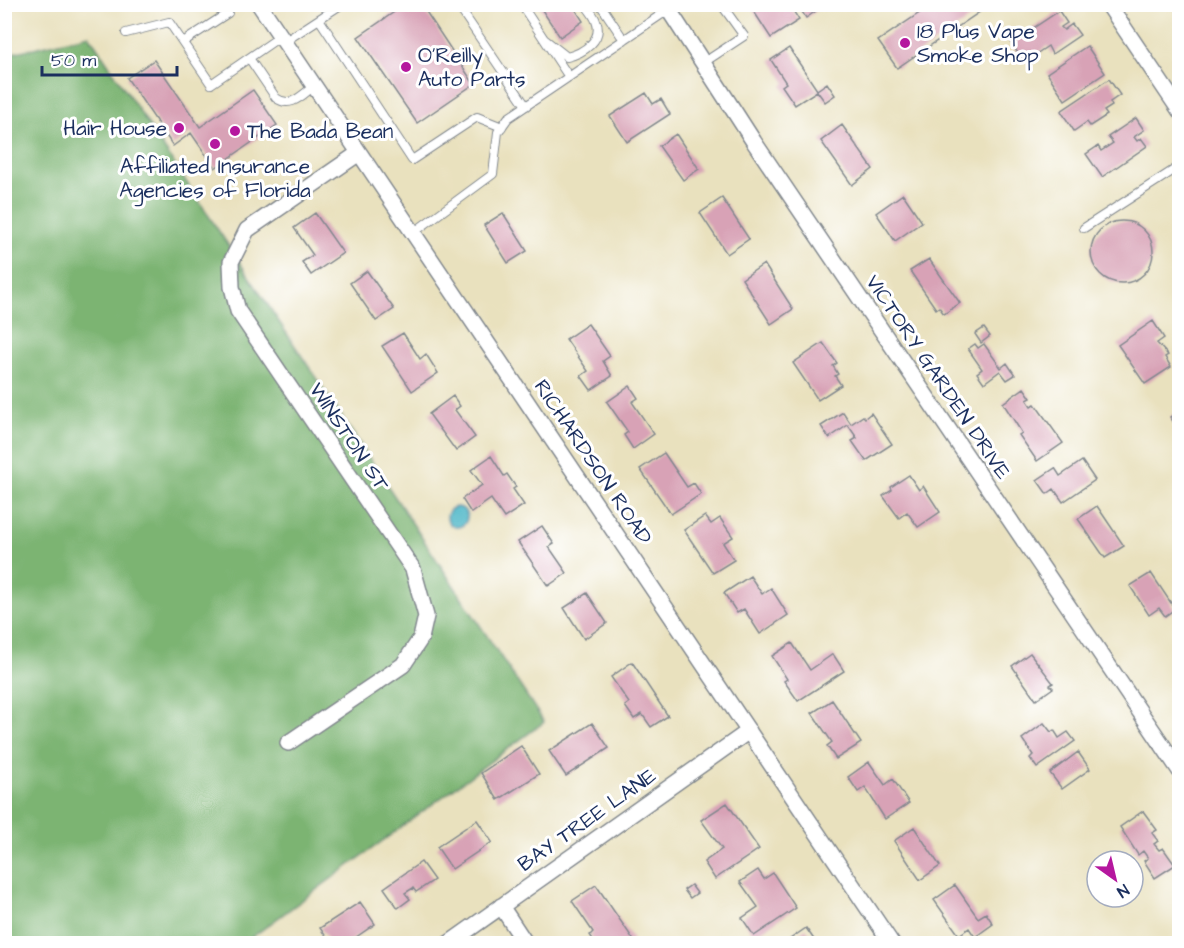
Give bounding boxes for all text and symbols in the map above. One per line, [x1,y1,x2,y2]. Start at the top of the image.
place label: 18 Plus Vape Smoke Shop [917,17,1039,71]
marker: 18 Plus Vape Smoke Shop [898,36,912,50]
scale bar [42,39,177,77]
place label: O'Reilly Auto Parts [418,41,526,94]
text: 50 m [51,48,96,73]
marker: O'Reilly Auto Parts [399,60,413,74]
place label: Hair House [63,114,167,143]
place label: The Bada Bean [247,117,393,146]
marker: Hair House [172,121,186,135]
marker: The Bada Bean [228,124,242,138]
marker: Affiliated Insurance Agencies of Florida [208,137,222,151]
place label: Affiliated Insurance Agencies of Florida [119,152,311,207]
street label: VICTORY GARDEN DRIVE [859,269,1018,485]
street label: RICHARDSON ROAD [527,374,659,550]
street label: WINSTON ST [302,377,396,498]
street label: BAY TREE LANE [512,761,663,879]
north arrow [1085,849,1145,909]
text: N [1113,879,1133,903]

